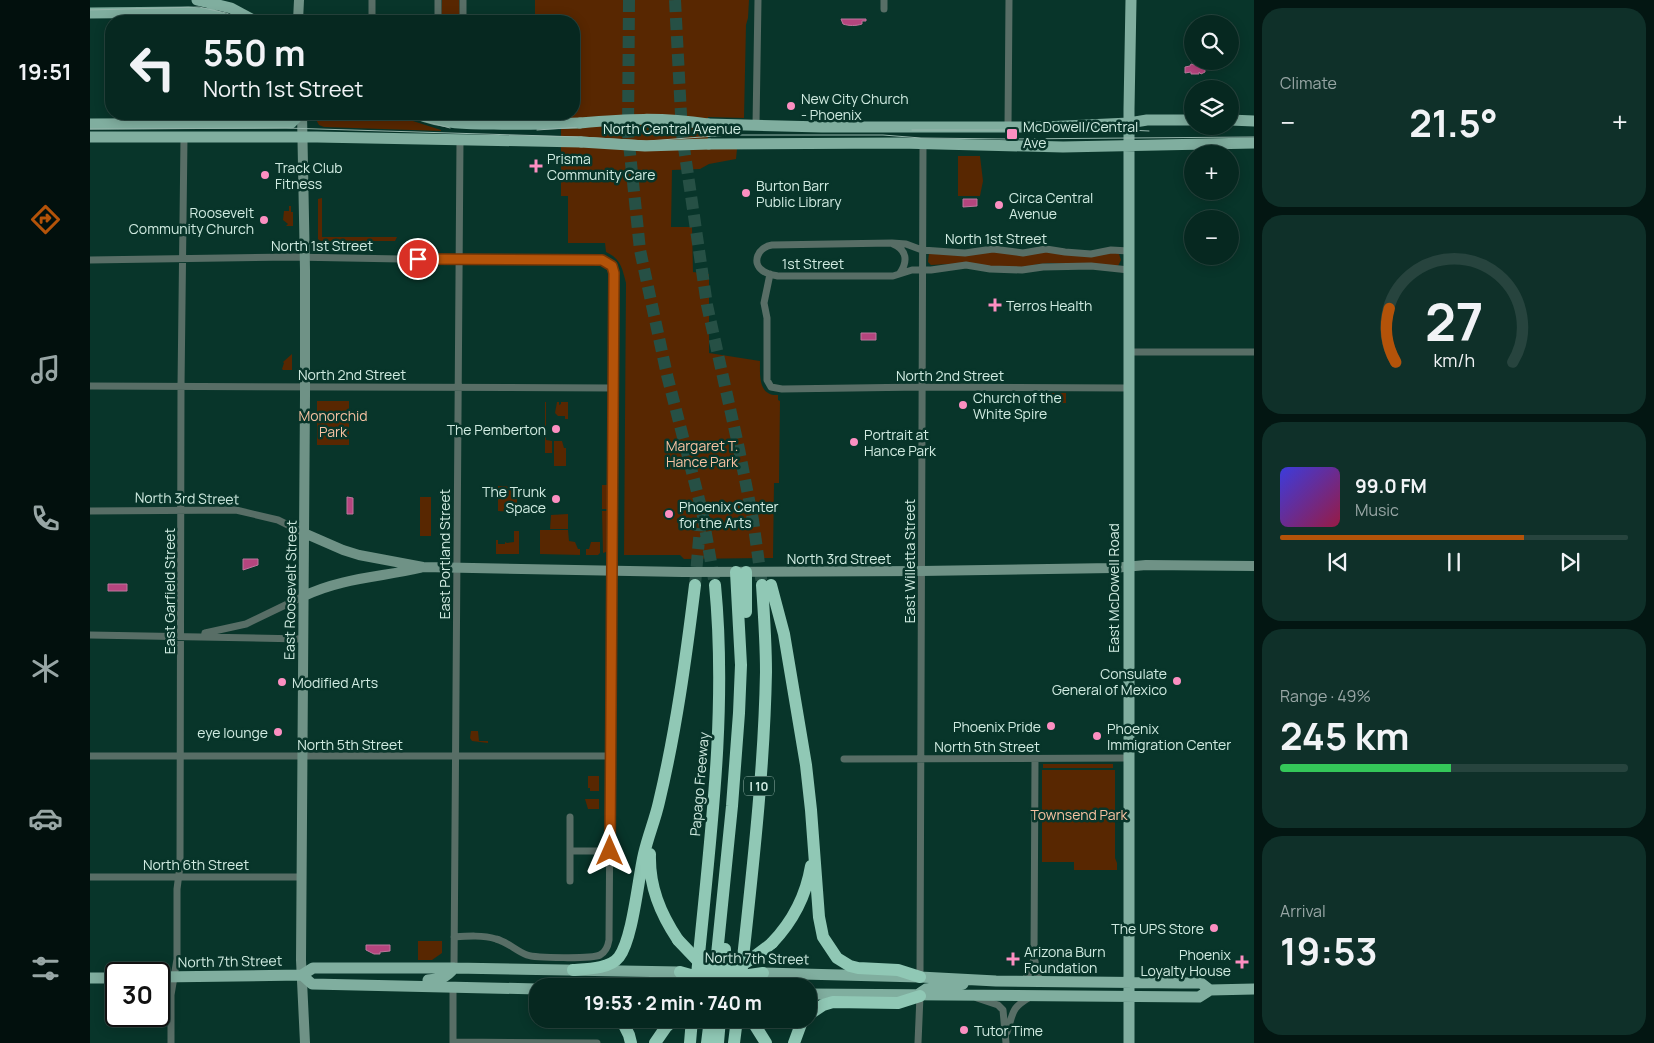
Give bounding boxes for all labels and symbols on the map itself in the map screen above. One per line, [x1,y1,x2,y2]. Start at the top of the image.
place label: New City Church - Phoenix [801,89,909,124]
marker: New City Church - Phoenix [785,100,797,112]
place label: McDowell/Central Ave [1023,117,1138,152]
street label: North Central Avenue [603,119,741,138]
marker: McDowell/Central Ave [1005,127,1019,141]
place label: Prisma Community Care [547,149,655,184]
place label: Track Club Fitness [275,158,343,193]
marker: Prisma Community Care [529,159,543,173]
marker: Track Club Fitness [259,169,271,181]
place label: Burton Barr Public Library [756,176,842,211]
marker: Burton Barr Public Library [740,187,752,199]
place label: Circa Central Avenue [1009,188,1093,223]
marker: Circa Central Avenue [993,199,1005,211]
place label: Roosevelt Community Church [129,203,254,238]
marker: Roosevelt Community Church [258,214,270,226]
street label: North 1st Street [945,229,1047,248]
street label: North 1st Street [271,236,373,255]
pin [397,238,439,280]
street label: 1st Street [782,254,845,273]
place label: Terros Health [1006,296,1092,315]
marker: Terros Health [988,298,1002,312]
street label: North 2nd Street [298,365,406,384]
street label: North 2nd Street [896,366,1004,385]
place label: Church of the White Spire [973,388,1062,423]
marker: Church of the White Spire [957,399,969,411]
park label: Monorchid Park [298,406,368,441]
place label: The Pemberton [447,420,546,439]
marker: The Pemberton [550,423,562,435]
place label: Portrait at Hance Park [864,425,937,460]
park label: Margaret T. Hance Park [666,436,739,471]
marker: Portrait at Hance Park [848,436,860,448]
place label: The Trunk Space [482,482,547,517]
street label: North 3rd Street [135,488,240,508]
street label: East Portland Street [435,488,454,619]
marker: The Trunk Space [550,493,562,505]
place label: Phoenix Center for the Arts [679,497,779,532]
street label: East Willetta Street [900,498,919,623]
marker: Phoenix Center for the Arts [663,508,675,520]
street label: East Roosevelt Street [279,520,301,660]
street label: East McDowell Road [1104,523,1123,653]
street label: East Garfield Street [160,527,179,654]
street label: North 3rd Street [787,549,892,568]
place label: Consulate General of Mexico [1052,664,1167,699]
place label: Modified Arts [292,673,378,692]
marker: Consulate General of Mexico [1171,675,1183,687]
marker: Modified Arts [276,676,288,688]
place label: Phoenix Pride [953,717,1041,736]
place label: Phoenix Immigration Center [1107,719,1231,754]
marker: Phoenix Pride [1045,720,1057,732]
place label: eye lounge [197,723,268,742]
marker: eye lounge [272,726,284,738]
marker: Phoenix Immigration Center [1091,730,1103,742]
street label: Papago Freeway [685,731,713,837]
street label: North 5th Street [297,735,403,754]
street label: North 5th Street [934,737,1040,756]
road number: I 10 [744,776,774,796]
park label: Townsend Park [1031,805,1128,824]
position arrow [583,824,635,876]
street label: North 6th Street [143,855,249,874]
place label: The UPS Store [1111,919,1204,938]
marker: The UPS Store [1208,922,1220,934]
place label: Arizona Burn Foundation [1024,942,1105,977]
place label: Phoenix Loyalty House [1140,945,1232,980]
street label: North 7th Street [705,948,810,968]
street label: North 7th Street [178,951,283,971]
marker: Arizona Burn Foundation [1006,952,1020,966]
marker: Phoenix Loyalty House [1235,955,1249,969]
speed limit sign: 30 [105,962,170,1027]
place label: Tutor Time [974,1021,1043,1040]
marker: Tutor Time [958,1024,970,1036]

